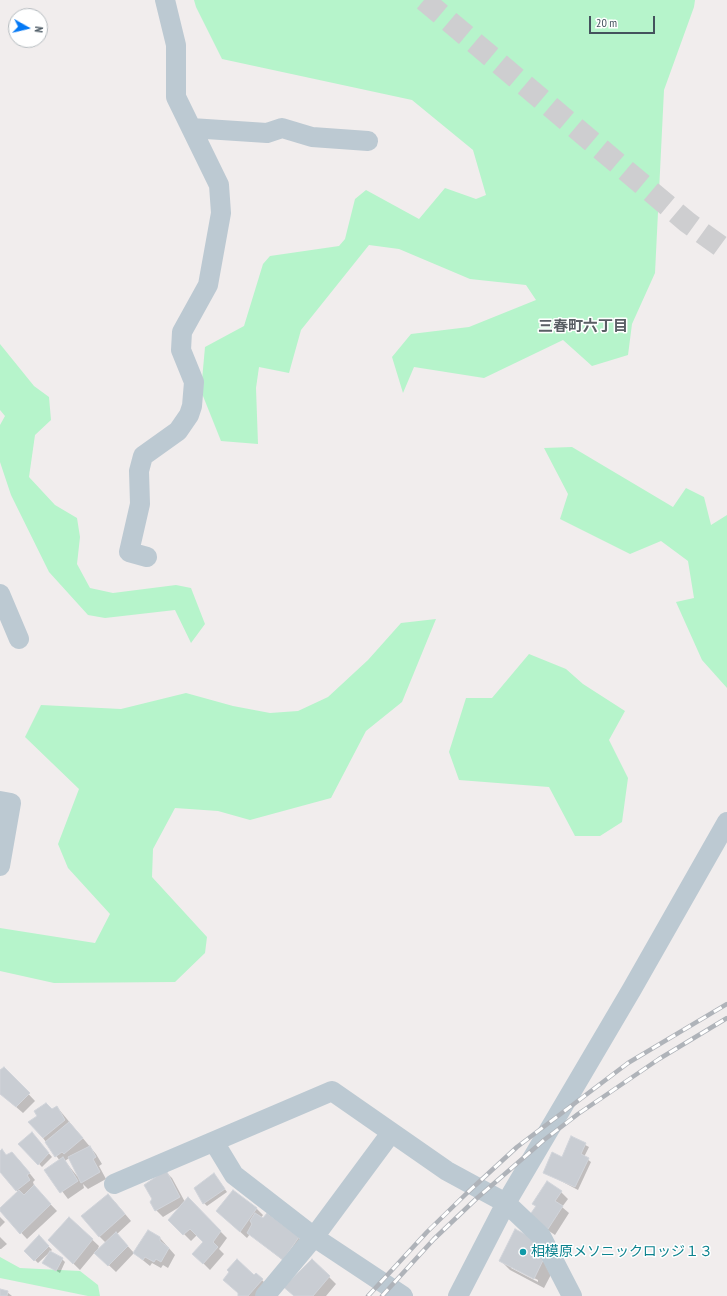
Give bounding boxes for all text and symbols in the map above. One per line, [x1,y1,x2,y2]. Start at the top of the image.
north arrow [8,8,48,48]
scale bar [591,8,657,34]
text: 20 m [596,15,617,30]
text: N [32,26,46,33]
district label: 三春町六丁目 [538,318,628,336]
place label: 相模原メソニックロッジ１３ [531,1244,713,1260]
marker: 相模原メソニックロッジ１３ [518,1247,528,1257]

